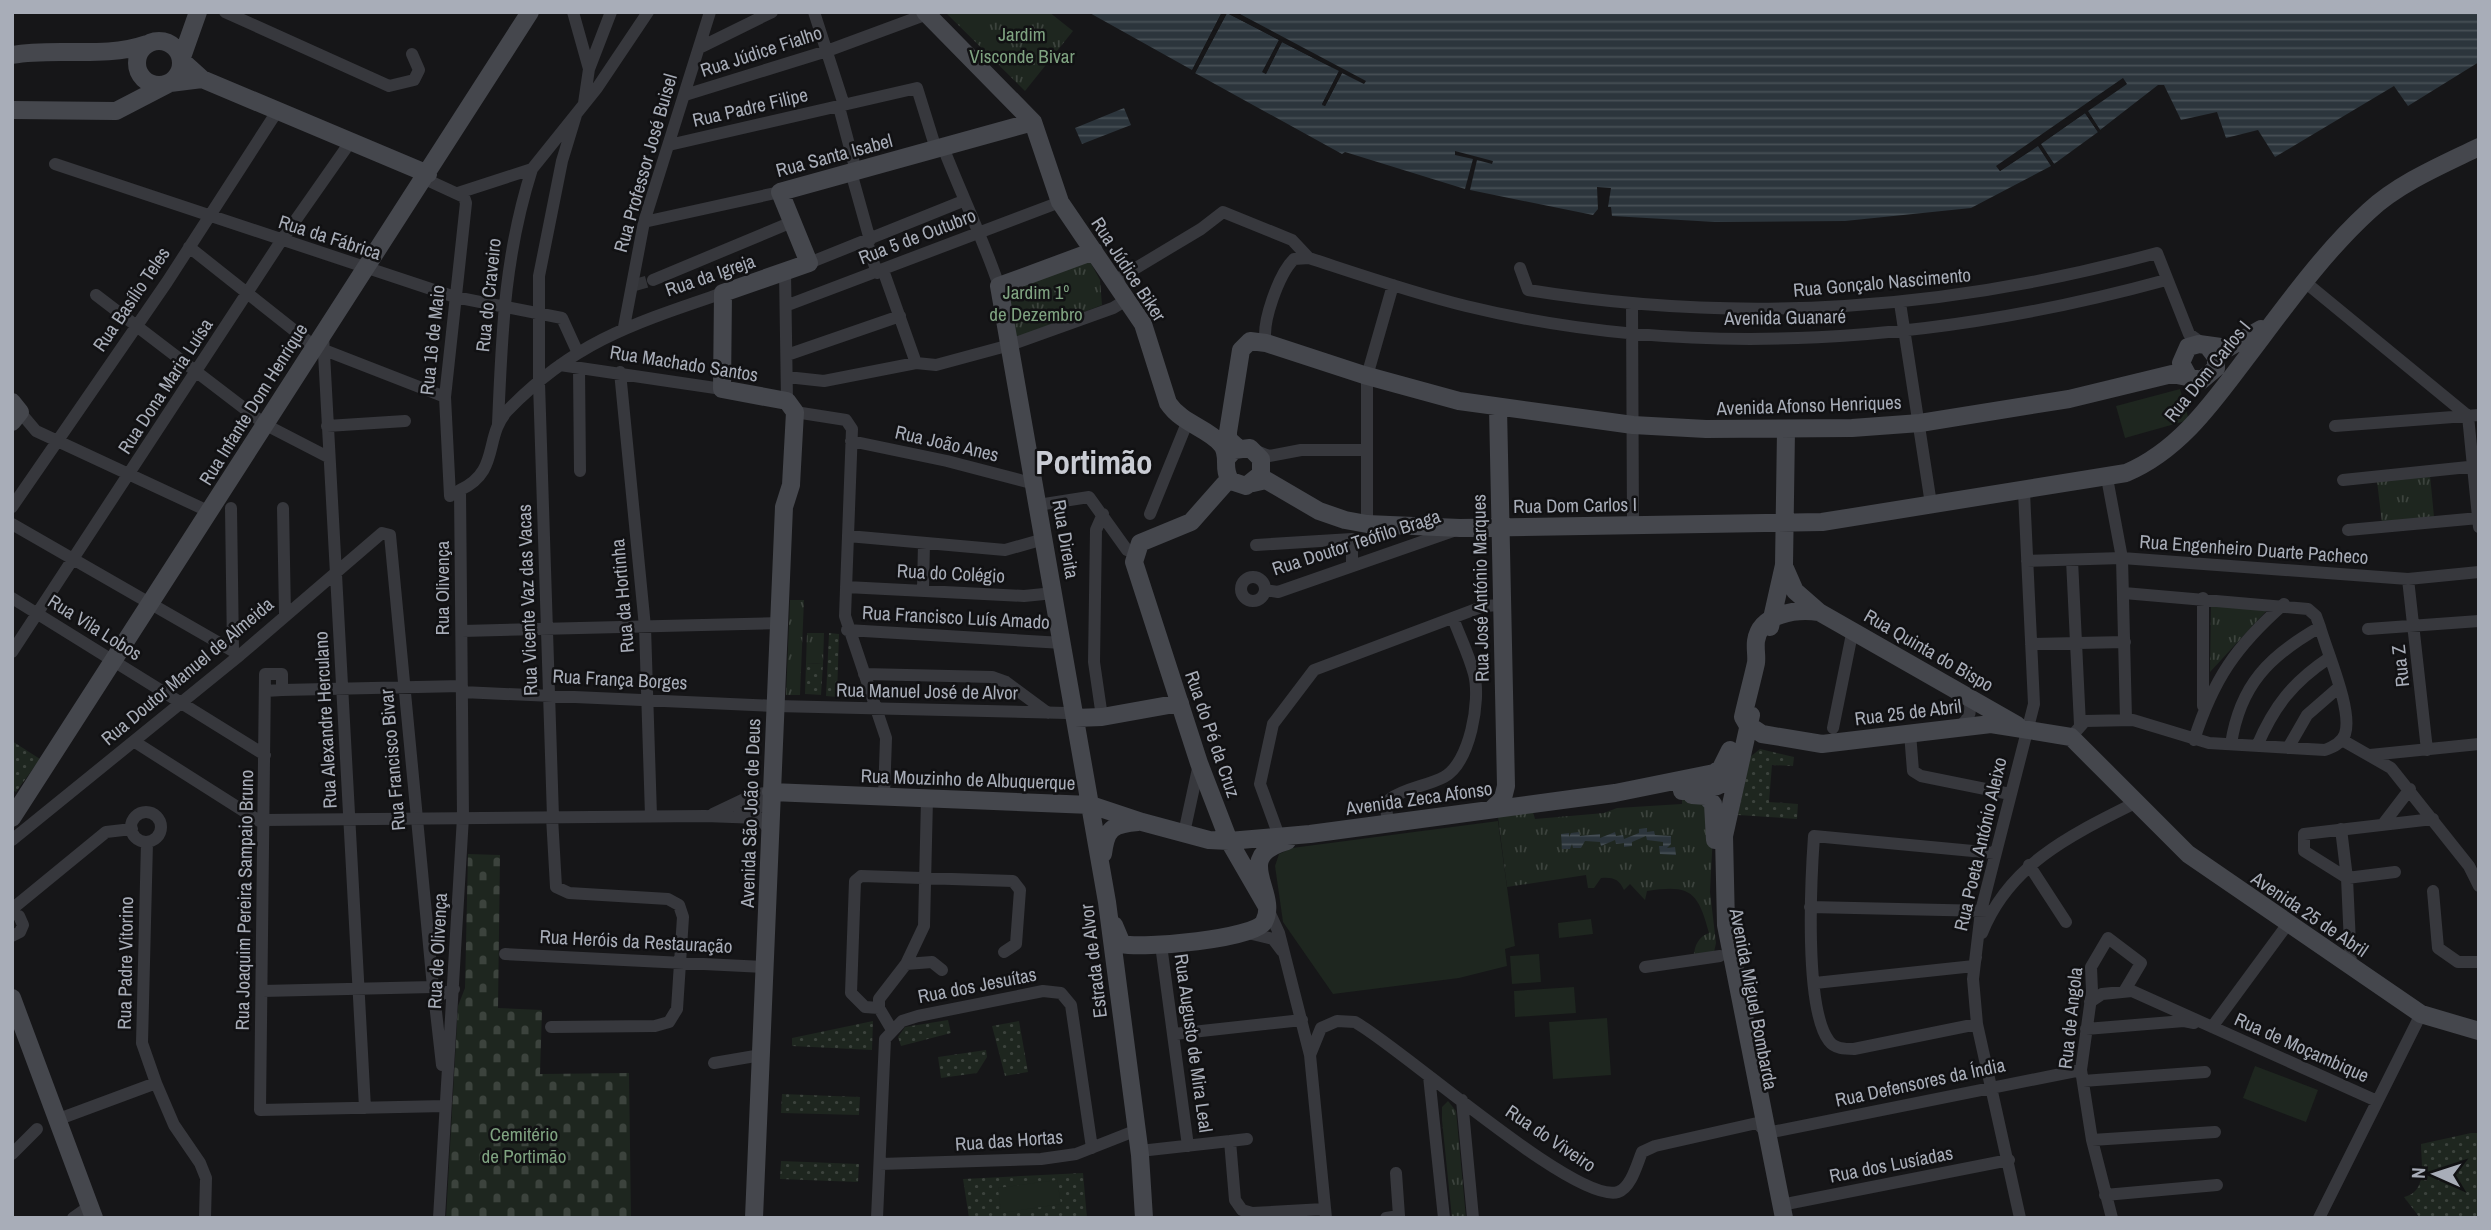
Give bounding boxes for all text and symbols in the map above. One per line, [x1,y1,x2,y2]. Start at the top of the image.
street label: Rua Júdice Fialho [697,19,825,83]
park label: Jardim Visconde Bivar [969,21,1076,69]
street label: Rua Professor José Buisel [607,71,683,255]
street label: Rua Padre Filipe [690,81,810,133]
street label: Rua Santa Isabel [773,127,895,183]
street label: Rua 5 de Outubro [855,202,979,270]
street label: Rua da Fábrica [275,208,385,266]
street label: Rua Júdice Biker [1086,212,1173,327]
street label: Rua do Craveiro [469,237,507,353]
street label: Rua Basílio Teles [86,241,176,356]
street label: Rua da Igreja [662,247,759,303]
street label: Rua Gonçalo Nascimento [1792,261,1972,303]
park label: Jardim 1º de Dezembro [989,279,1083,327]
street label: Rua 16 de Maio [413,284,451,396]
street label: Avenida Guanaré [1723,303,1846,331]
street label: Rua Dona Maria Luísa [111,313,219,459]
street label: Rua Dom Carlos I [2158,315,2256,427]
street label: Rua Infante Dom Henrique [193,318,313,490]
street label: Rua Machado Santos [608,338,760,388]
street label: Avenida Afonso Henriques [1715,389,1902,421]
street label: Rua João Anes [893,418,1002,468]
district label: Portimão [1035,440,1153,484]
street label: Rua Dom Carlos I [1513,491,1637,519]
street label: Rua José António Marques [1465,494,1495,682]
street label: Rua Direita [1046,498,1086,581]
street label: Rua Doutor Teófilo Braga [1269,502,1444,581]
street label: Rua Vicente Vaz das Vacas [511,504,543,696]
street label: Rua Engenheiro Duarte Pacheco [2139,528,2369,570]
street label: Rua da Hortinha [604,538,640,654]
street label: Rua Olivença [429,540,455,635]
street label: Rua do Colégio [896,557,1006,589]
street label: Rua Vila Lobos [43,588,147,666]
street label: Rua Doutor Manuel de Almeida [95,591,279,751]
street label: Rua Francisco Luís Amado [861,599,1051,635]
street label: Rua Quinta do Bispo [1859,602,1999,698]
street label: Rua Alexandre Herculano [307,631,343,809]
street label: Rua Z [2385,643,2415,688]
street label: Rua França Borges [552,662,688,696]
street label: Rua do Pé da Cruz [1179,667,1247,801]
street label: Rua Manuel José de Alvor [836,676,1019,706]
street label: Rua Francisco Bivar [373,687,411,832]
street label: Rua 25 de Abril [1853,693,1963,731]
street label: Avenida São João de Deus [734,718,766,909]
street label: Rua Poeta António Aleixo [1947,755,2013,933]
street label: Rua Mouzinho de Albuquerque [860,762,1076,796]
street label: Rua Joaquim Pereira Sampaio Bruno [229,769,259,1031]
street label: Avenida Zeca Afonso [1343,775,1494,821]
street label: Avenida 25 de Abril [2246,865,2374,963]
street label: Rua de Olivença [421,892,453,1010]
street label: Rua Padre Vitorino [111,896,139,1030]
street label: Estrada de Alvor [1073,902,1113,1019]
street label: Avenida Miguel Bombarda [1723,905,1784,1092]
street label: Rua Heróis da Restauração [539,923,733,959]
street label: Rua Augusto de Mira Leal [1169,952,1219,1134]
street label: Rua dos Jesuítas [915,961,1039,1009]
street label: Rua de Angola [2052,965,2088,1070]
street label: Rua de Moçambique [2231,1006,2373,1088]
street label: Rua Defensores da Índia [1833,1051,2008,1113]
street label: Rua do Viveiro [1501,1098,1601,1178]
park label: Cemitério de Portimão [482,1121,566,1169]
street label: Rua das Hortas [954,1123,1064,1157]
street label: Rua dos Lusíadas [1827,1139,1955,1189]
north arrow [2400,1139,2470,1209]
text: N [2405,1167,2431,1179]

